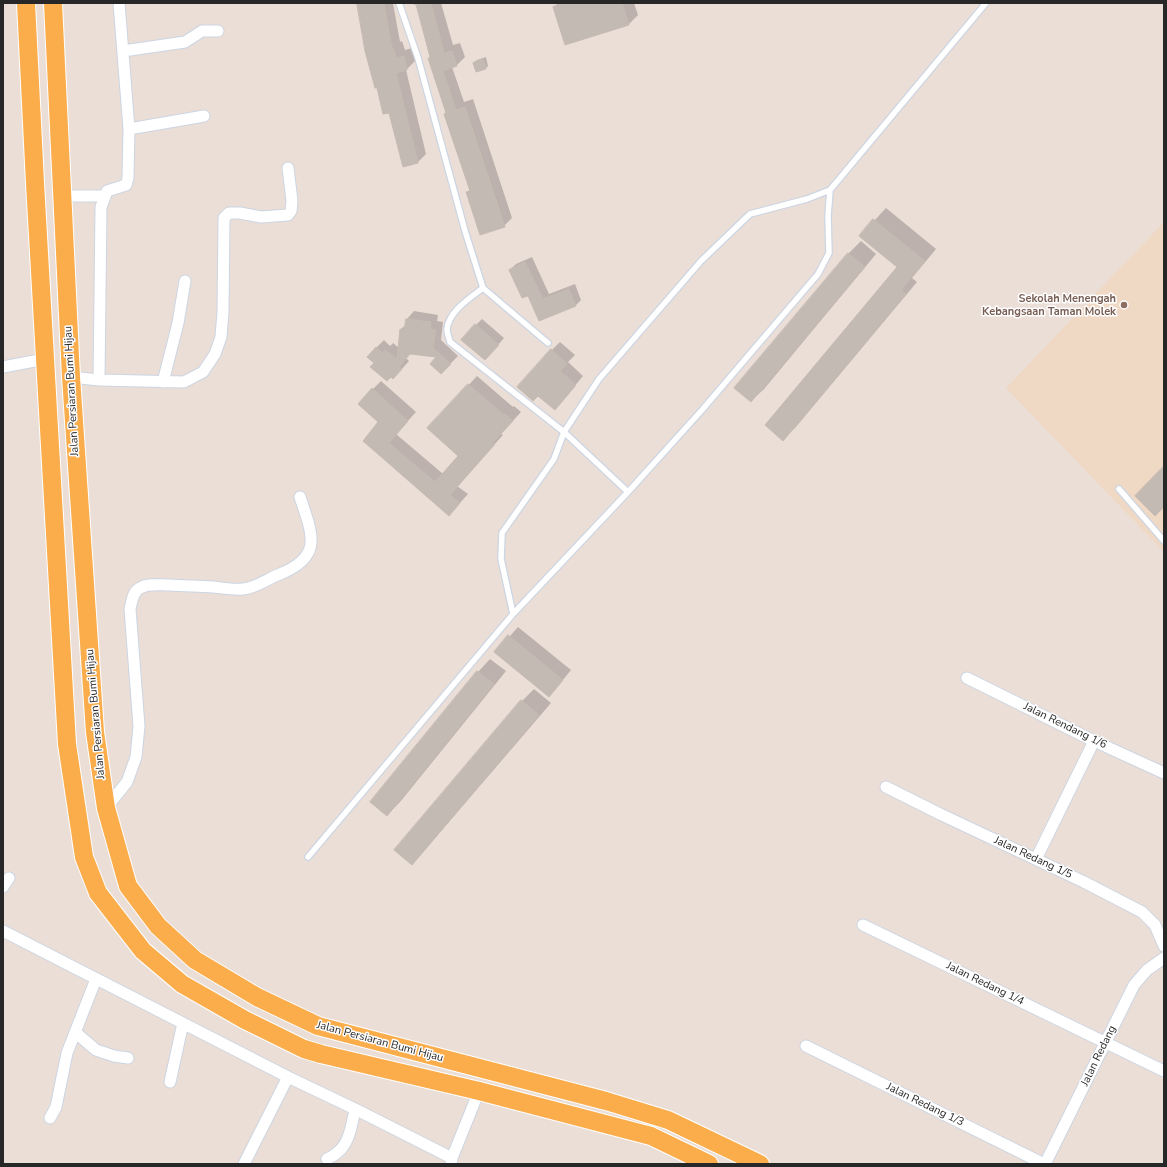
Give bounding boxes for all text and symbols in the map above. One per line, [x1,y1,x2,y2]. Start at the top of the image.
place label: Sekolah Menengah Kebangsaan Taman Molek [982,292,1116,318]
marker: Sekolah Menengah Kebangsaan Taman Molek [1119,300,1129,310]
street label: Jalan Persiaran Bumi Hijau [62,326,82,456]
street label: Jalan Persiaran Bumi Hijau [84,648,108,780]
street label: Jalan Rendang 1/6 [1021,700,1109,752]
street label: Jalan Redang 1/5 [992,834,1074,882]
street label: Jalan Redang 1/4 [944,959,1026,1009]
street label: Jalan Persiaran Bumi Hijau [315,1019,445,1065]
street label: Jalan Redang [1079,1024,1119,1088]
street label: Jalan Redang 1/3 [884,1080,966,1130]

